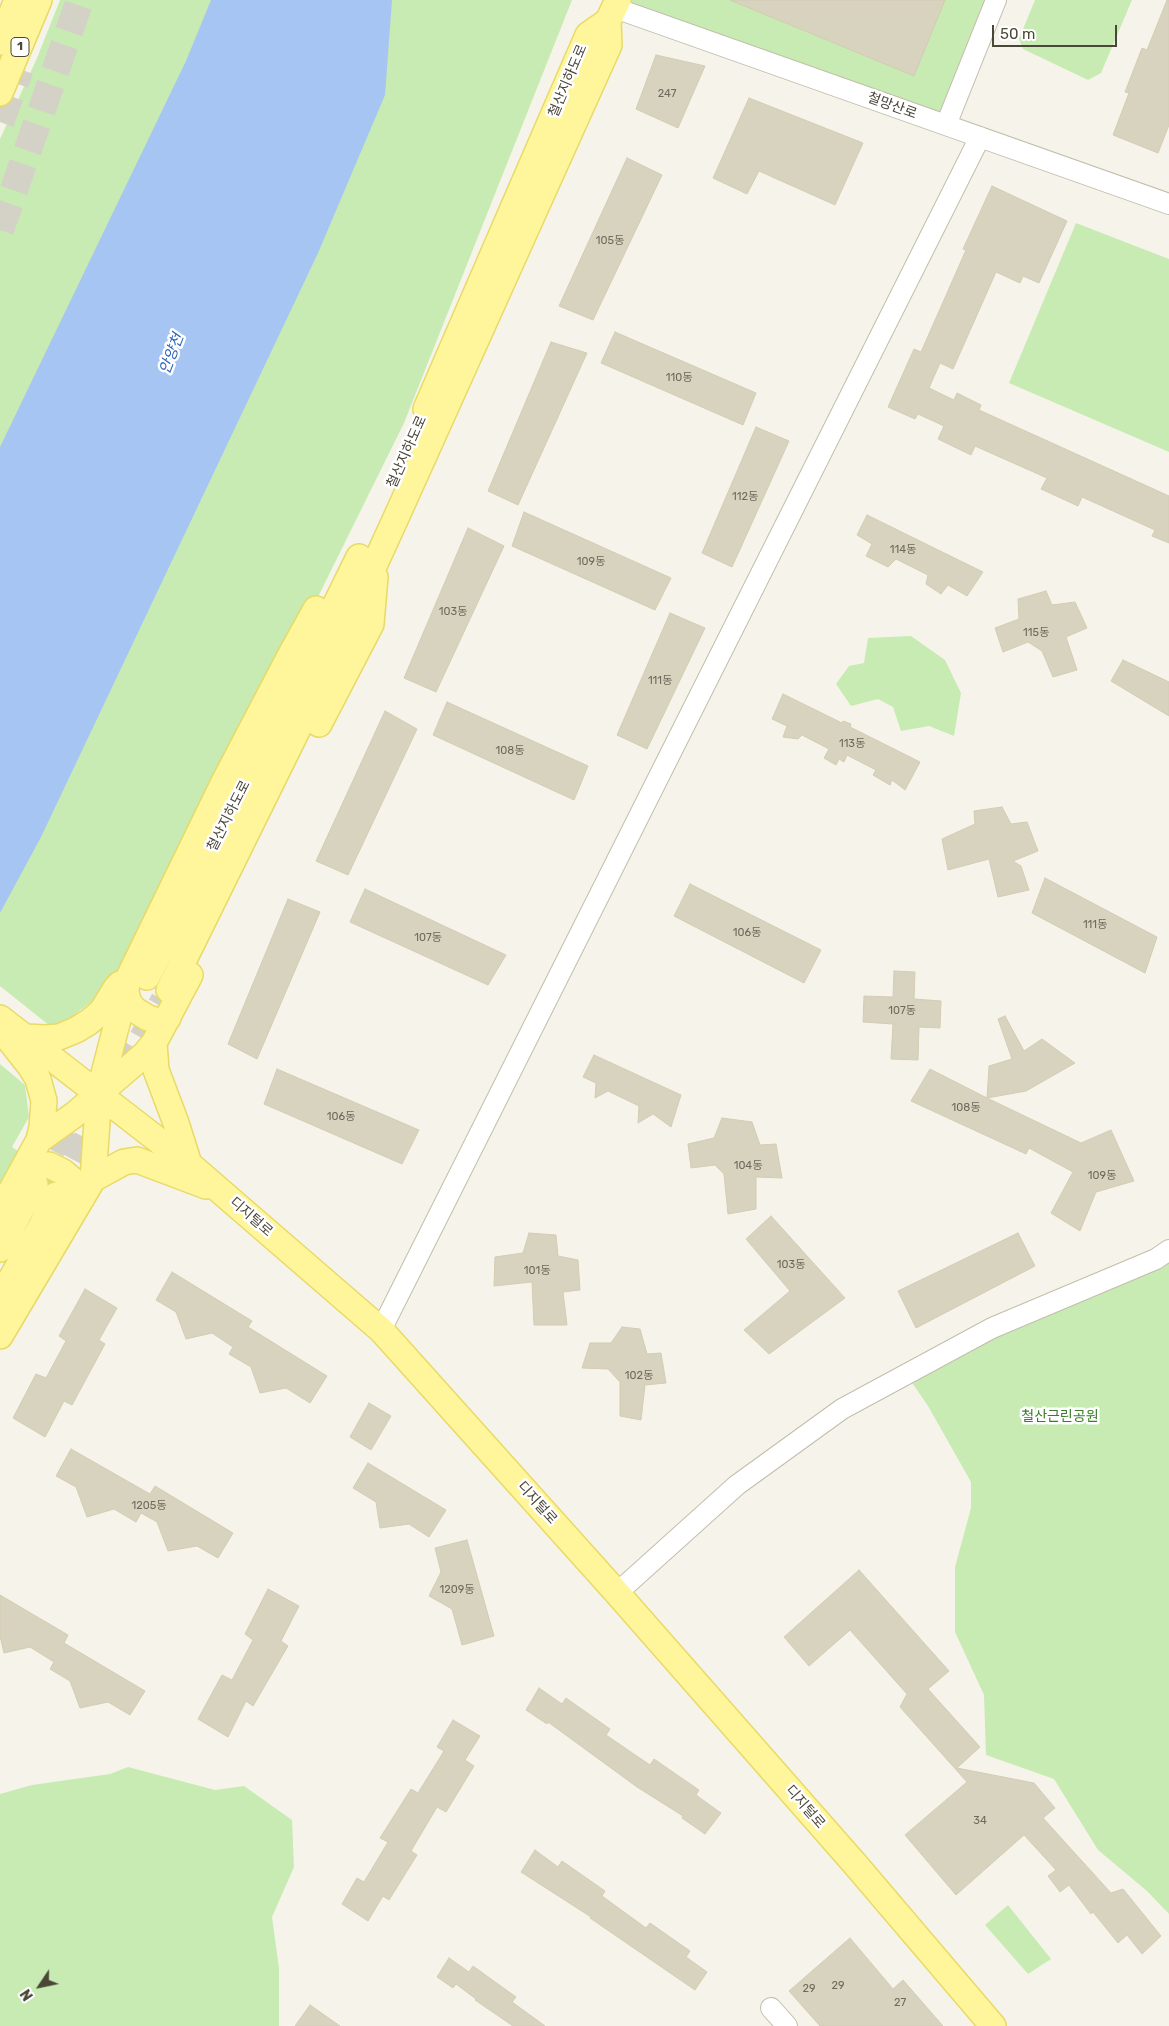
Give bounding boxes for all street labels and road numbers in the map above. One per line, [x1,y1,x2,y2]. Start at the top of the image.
road number: 1 [11,38,29,56]
street label: 철산지하도로 [545,42,591,120]
street label: 철망산로 [865,89,919,123]
street label: 철산지하도로 [384,413,430,491]
street label: 철산지하도로 [204,778,254,854]
street label: 디지털로 [226,1194,276,1240]
street label: 디지털로 [514,1478,560,1528]
street label: 디지털로 [782,1782,828,1832]

